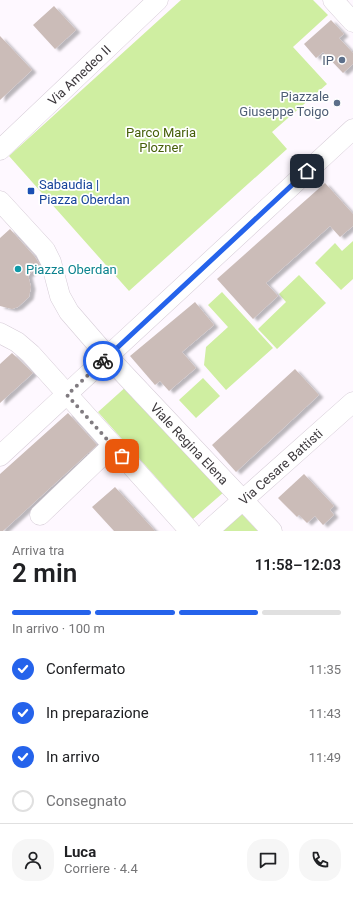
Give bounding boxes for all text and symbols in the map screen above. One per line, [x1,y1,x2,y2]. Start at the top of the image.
street label: Via Amedeo II [45,42,114,108]
place label: IP [322,53,334,68]
marker: IP [337,55,347,65]
place label: Piazzale Giuseppe Toigo [239,89,329,119]
marker: Piazzale Giuseppe Toigo [332,98,342,108]
park label: Parco Maria Plozner [126,125,196,155]
pin [290,154,324,188]
icon: home [296,160,318,182]
place label: Sabaudia | Piazza Oberdan [39,177,130,207]
marker: Sabaudia | Piazza Oberdan [26,186,36,196]
place label: Piazza Oberdan [26,262,117,277]
marker: Piazza Oberdan [13,264,23,274]
courier [83,341,123,381]
icon: bike [92,350,114,372]
street label: Viale Regina Elena [147,400,231,488]
street label: Via Cesare Battisti [236,426,326,508]
pin [105,439,139,473]
icon: bag [111,445,133,467]
text: Arriva tra [12,543,64,558]
text: 11:58–12:03 [255,556,341,574]
text: 2 min [12,558,77,588]
text: In arrivo · 100 m [12,621,105,636]
icon: check [12,658,34,680]
text: Confermato [46,660,125,678]
text: 11:35 [309,662,341,677]
icon: check [12,702,34,724]
text: In preparazione [46,704,149,722]
text: 11:43 [309,706,341,721]
icon: check [12,746,34,768]
text: In arrivo [46,748,100,766]
text: 11:49 [309,750,341,765]
text: Consegnato [46,792,126,810]
button: person [12,839,54,881]
button: chat [247,839,289,881]
button: phone [299,839,341,881]
text: Luca [64,843,96,861]
text: Corriere · 4.4 [64,861,138,876]

